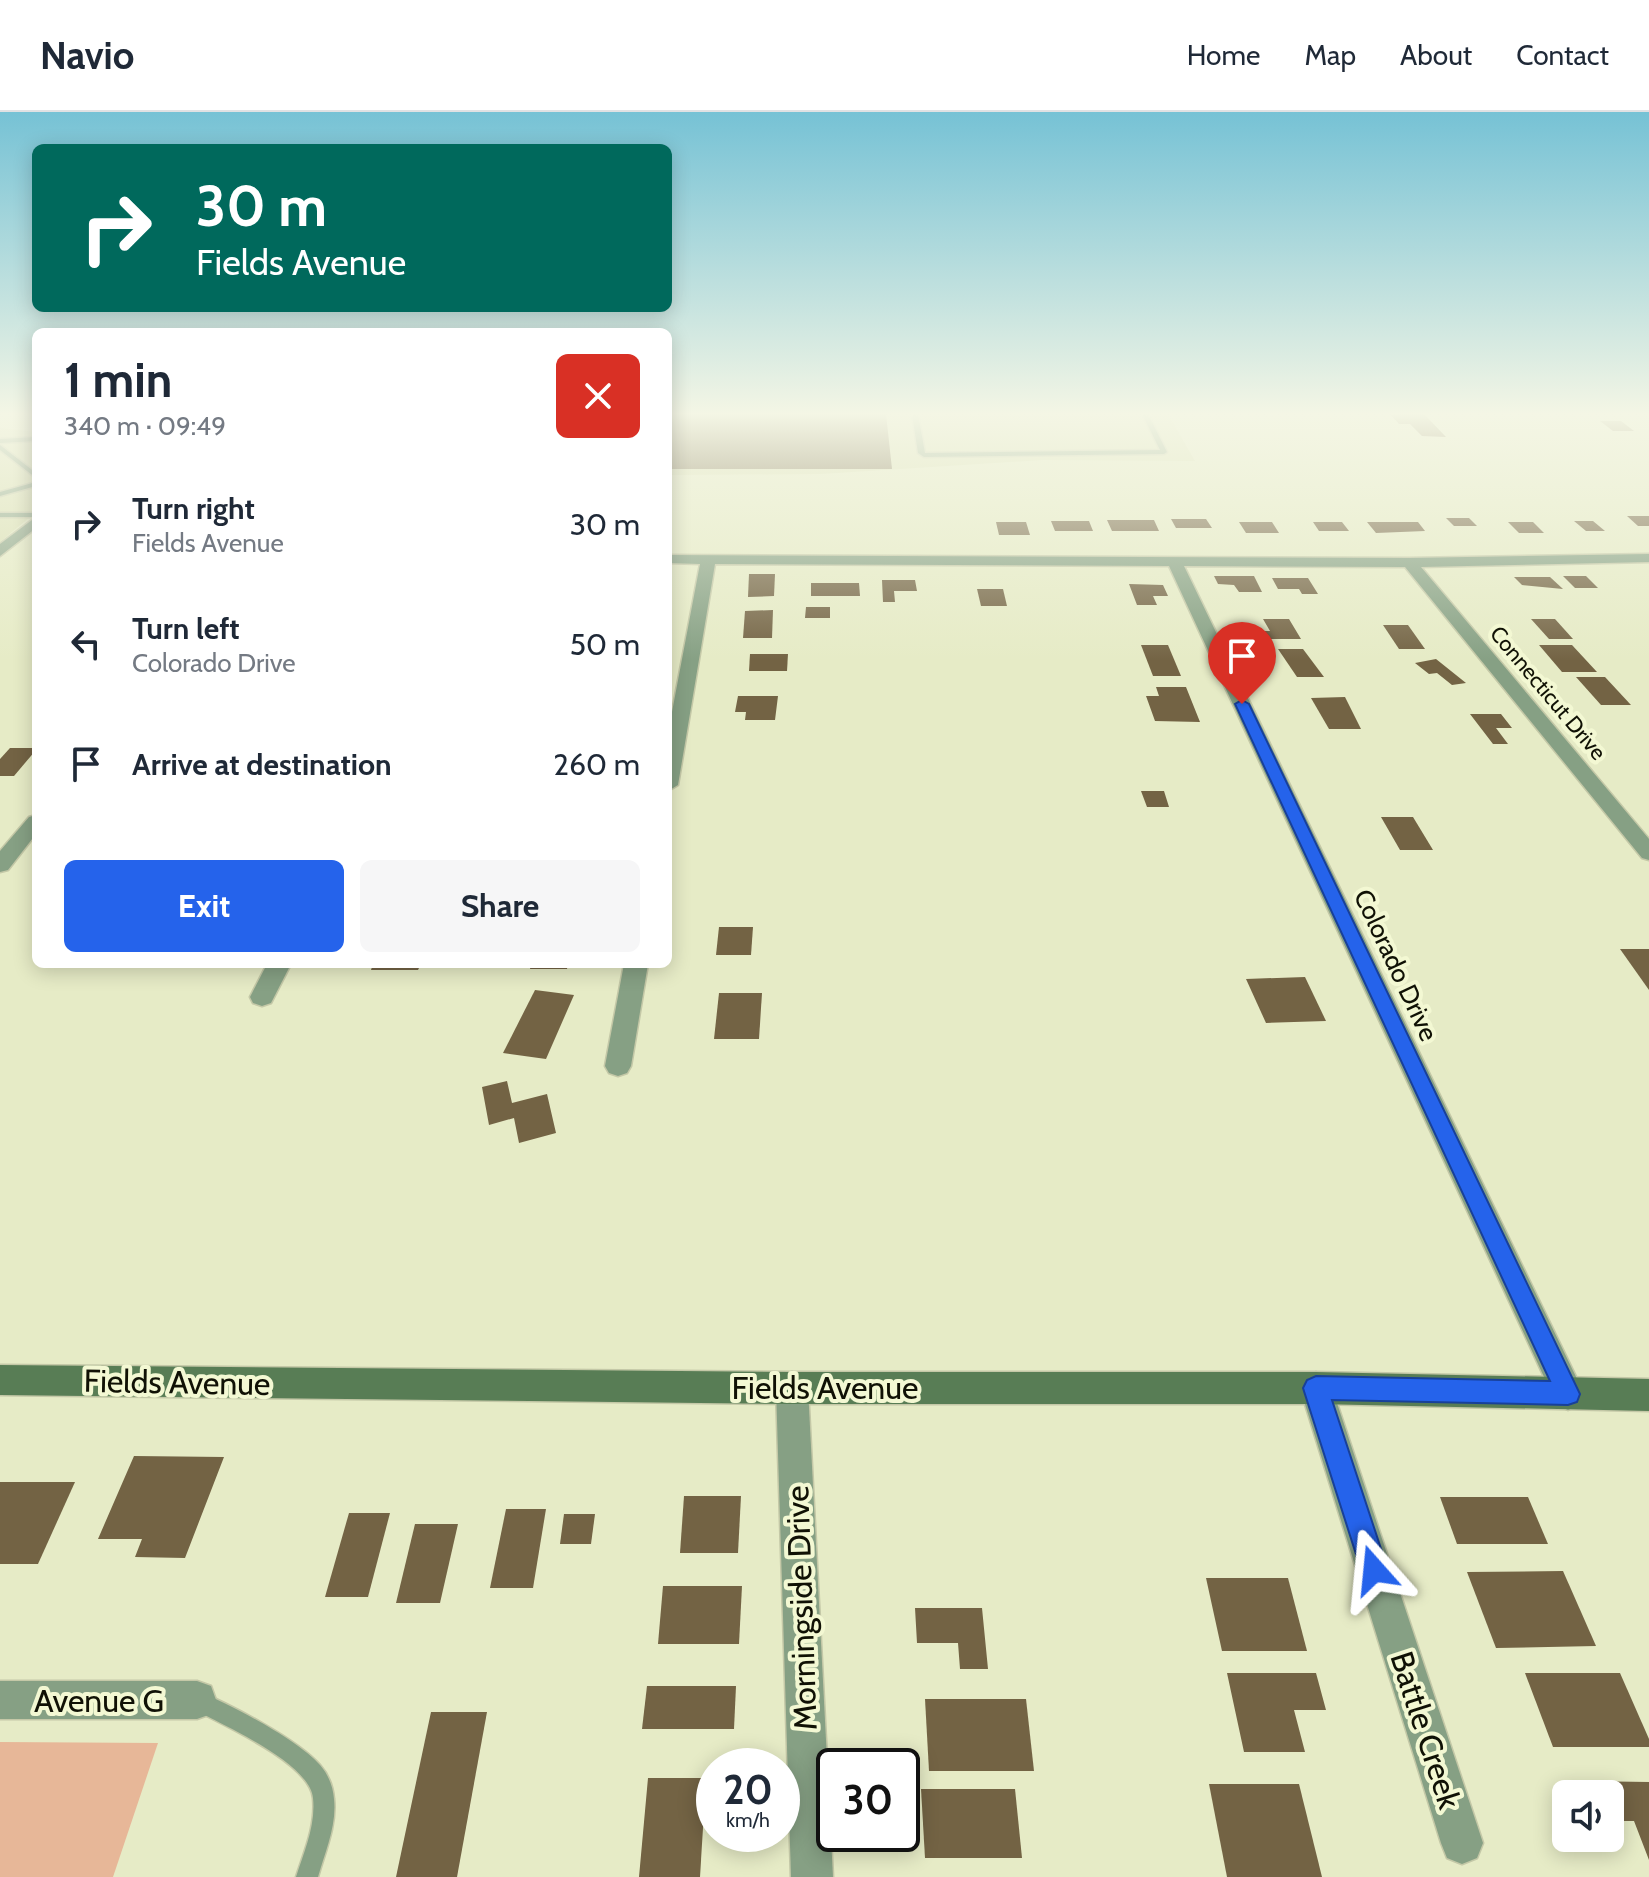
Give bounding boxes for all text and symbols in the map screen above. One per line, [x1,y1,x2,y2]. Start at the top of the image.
text: Navio [40,32,134,79]
text: Home [1187,38,1260,72]
text: Map [1304,38,1356,72]
text: About [1400,38,1472,72]
text: Contact [1516,38,1609,72]
text: 30 m [196,172,327,240]
icon: right [64,176,168,280]
text: Fields Avenue [196,240,406,284]
text: 1 min [64,351,172,409]
button: close [556,354,640,438]
text: 340 m · 09:49 [64,410,226,442]
text: Turn right [132,490,255,527]
icon: right [64,502,108,546]
text: 30 m [570,506,640,543]
text: Fields Avenue [132,527,284,559]
text: Turn left [132,610,240,647]
street label: Connecticut Drive [1484,621,1612,765]
icon: left [64,622,108,666]
pin [1208,622,1276,704]
text: 50 m [570,626,640,663]
icon: arrive [1220,634,1264,678]
text: Colorado Drive [132,647,296,679]
icon: arrive [64,742,108,786]
text: Arrive at destination [132,746,392,783]
text: 260 m [553,746,640,783]
button: Exit [64,860,344,952]
button: Share [360,860,640,952]
street label: Colorado Drive [1347,884,1445,1046]
street label: Fields Avenue [83,1361,271,1403]
street label: Fields Avenue [732,1368,918,1407]
street label: Morningside Drive [777,1485,825,1731]
position arrow [1332,1528,1416,1612]
street label: Battle Creek [1382,1646,1470,1814]
street label: Avenue G [34,1681,164,1720]
speed limit sign: 30 [816,1748,920,1852]
text: 20 [723,1765,773,1814]
map controls [1552,1780,1624,1852]
button: sound [1552,1780,1624,1852]
text: km/h [726,1808,770,1832]

